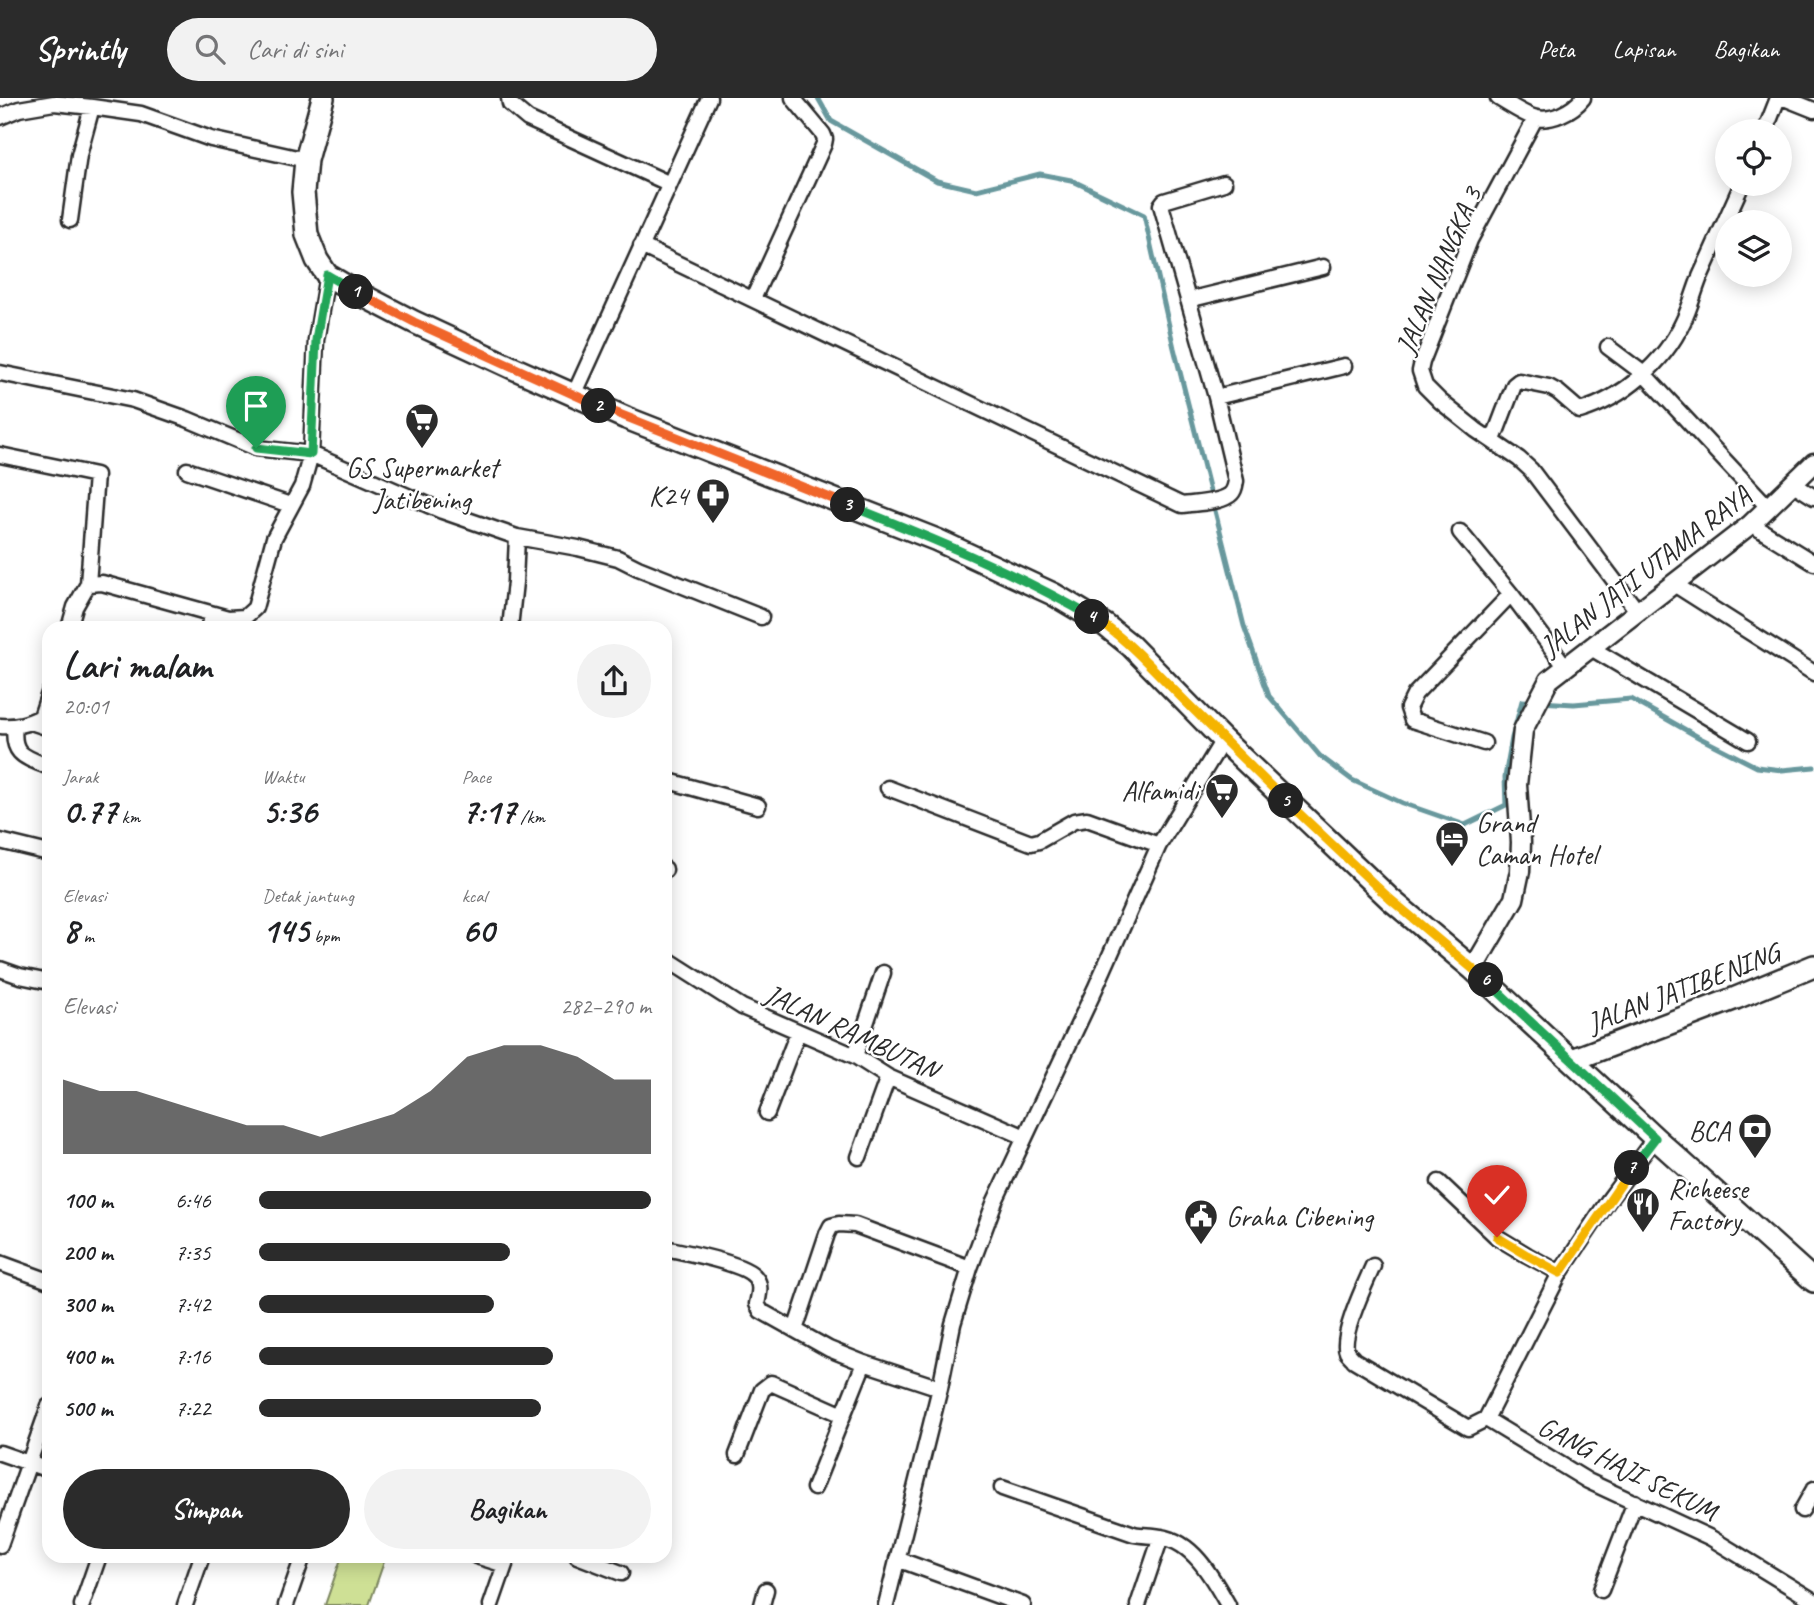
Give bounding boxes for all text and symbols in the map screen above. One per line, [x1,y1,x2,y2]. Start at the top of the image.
search box [167,18,657,81]
text: Sprintly [35,28,125,70]
icon: search [191,30,229,68]
text: Cari di sini [247,33,343,66]
text: Peta [1538,34,1575,64]
text: Lapisan [1613,34,1676,64]
text: Bagikan [1714,34,1779,64]
map controls [1715,119,1792,287]
button: locate [1715,119,1792,196]
street label: JALAN NANGKA 3 [1387,179,1490,361]
button: layers [1715,210,1792,287]
pin: 1 [338,274,374,310]
text: 1 [351,279,360,303]
pin [226,376,286,448]
icon: arrive [237,387,275,425]
pin: 2 [582,388,616,424]
text: 2 [594,393,603,417]
supermarket icon: GS Supermarket Jatibening [403,401,441,450]
place label: GS Supermarket Jatibening [346,450,502,517]
pharmacy icon: K24 [694,476,732,525]
street label: JALAN JATI UTAMA RAYA [1532,477,1758,665]
place label: K24 [649,478,690,513]
pin: 3 [830,488,866,522]
text: 3 [843,492,852,516]
pin: 4 [1074,600,1110,634]
text: 4 [1087,604,1096,628]
text: Lari malam [63,642,211,689]
button: share [577,644,651,718]
text: 20:01 [63,692,109,721]
text: Jarak [63,765,98,789]
text: Waktu [262,765,305,789]
text: Pace [462,765,491,789]
supermarket icon: Alfamidi [1203,771,1241,820]
place label: Alfamidi [1122,773,1202,808]
pin: 5 [1268,784,1304,818]
text: 5 [1281,788,1290,812]
text: 0.77 [63,789,117,834]
text: 5:36 [262,789,317,834]
text: 7:17 [462,789,516,834]
text: km [117,805,140,829]
text: /km [516,805,545,829]
place label: Grand Caman Hotel [1476,805,1602,872]
hotel icon: Grand Caman Hotel [1433,819,1471,868]
text: Elevasi [63,884,106,908]
text: Detak jantung [262,884,354,908]
text: kcal [462,884,487,908]
text: 8 [63,908,79,953]
text: 145 [262,908,309,953]
text: 60 [462,908,494,953]
text: m [79,924,94,948]
text: bpm [309,924,340,948]
street label: JALAN JATIBENING [1581,933,1788,1041]
pin: 6 [1468,962,1504,998]
text: 6 [1481,967,1490,991]
street label: JALAN RAMBUTAN [758,975,948,1089]
text: Elevasi [63,992,116,1021]
text: 282–290 m [560,992,651,1021]
bank icon: BCA [1736,1111,1774,1160]
place label: BCA [1689,1113,1732,1148]
pin: 7 [1614,1150,1650,1186]
text: 7 [1627,1155,1636,1179]
pin [1467,1165,1527,1237]
place label: Richeese Factory [1668,1171,1750,1238]
icon: check [1478,1176,1516,1214]
restaurant icon: Richeese Factory [1624,1185,1662,1234]
text: 100 m [63,1186,113,1215]
text: 6:46 [175,1186,211,1215]
public building icon: Graha Cibening [1182,1197,1220,1246]
place label: Graha Cibening [1226,1199,1375,1234]
text: 200 m [63,1238,113,1267]
text: 7:35 [175,1238,211,1267]
text: 300 m [63,1290,113,1319]
text: 7:42 [175,1290,211,1319]
text: 400 m [63,1342,113,1371]
text: 7:16 [175,1342,211,1371]
text: 500 m [63,1394,112,1423]
text: 7:22 [175,1394,211,1423]
street label: GANG HAJI SEKUM [1532,1408,1725,1529]
button: Simpan [63,1469,350,1549]
button: Bagikan [364,1469,651,1549]

